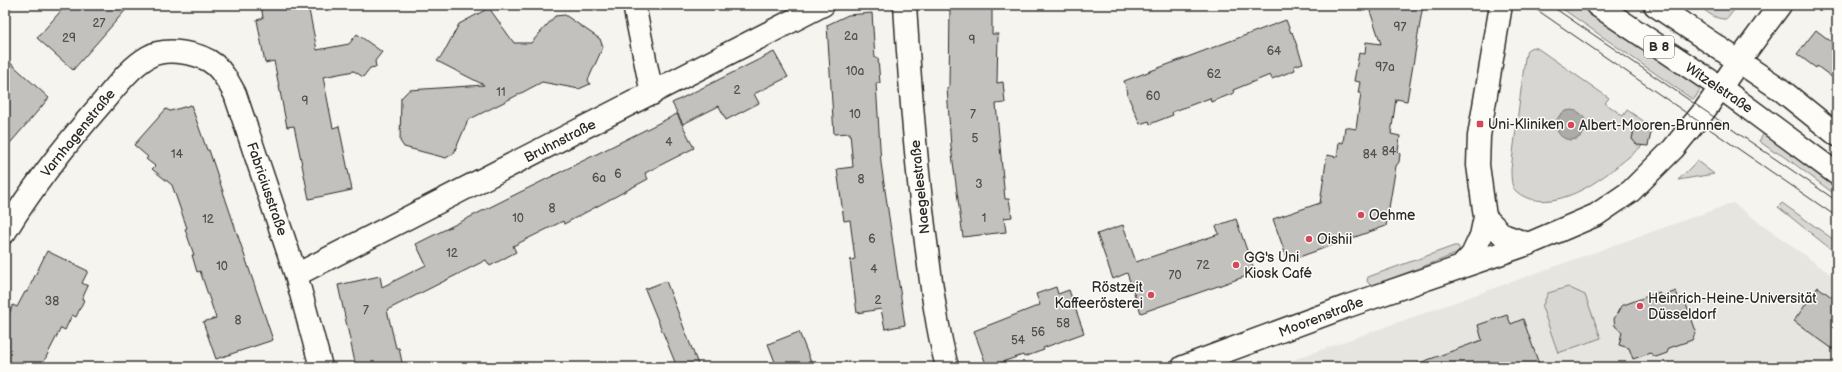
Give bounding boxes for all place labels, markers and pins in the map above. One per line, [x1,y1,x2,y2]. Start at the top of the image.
place label: Uni-Kliniken [1488,116,1564,133]
place label: Albert-Mooren-Brunnen [1579,117,1730,134]
marker: Uni-Kliniken [1475,119,1485,129]
marker: Albert-Mooren-Brunnen [1566,120,1576,130]
place label: Oehme [1369,207,1415,224]
marker: Oehme [1356,210,1366,220]
place label: Oishii [1317,231,1352,248]
marker: Oishii [1304,234,1314,244]
place label: GG's Uni Kiosk Café [1244,249,1312,282]
marker: GG's Uni Kiosk Café [1231,260,1241,270]
place label: Röstzeit Kaffeerösterei [1054,279,1144,312]
marker: Röstzeit Kaffeerösterei [1146,290,1156,300]
place label: Heinrich-Heine-Universität Düsseldorf [1648,290,1817,323]
marker: Heinrich-Heine-Universität Düsseldorf [1635,301,1645,311]

